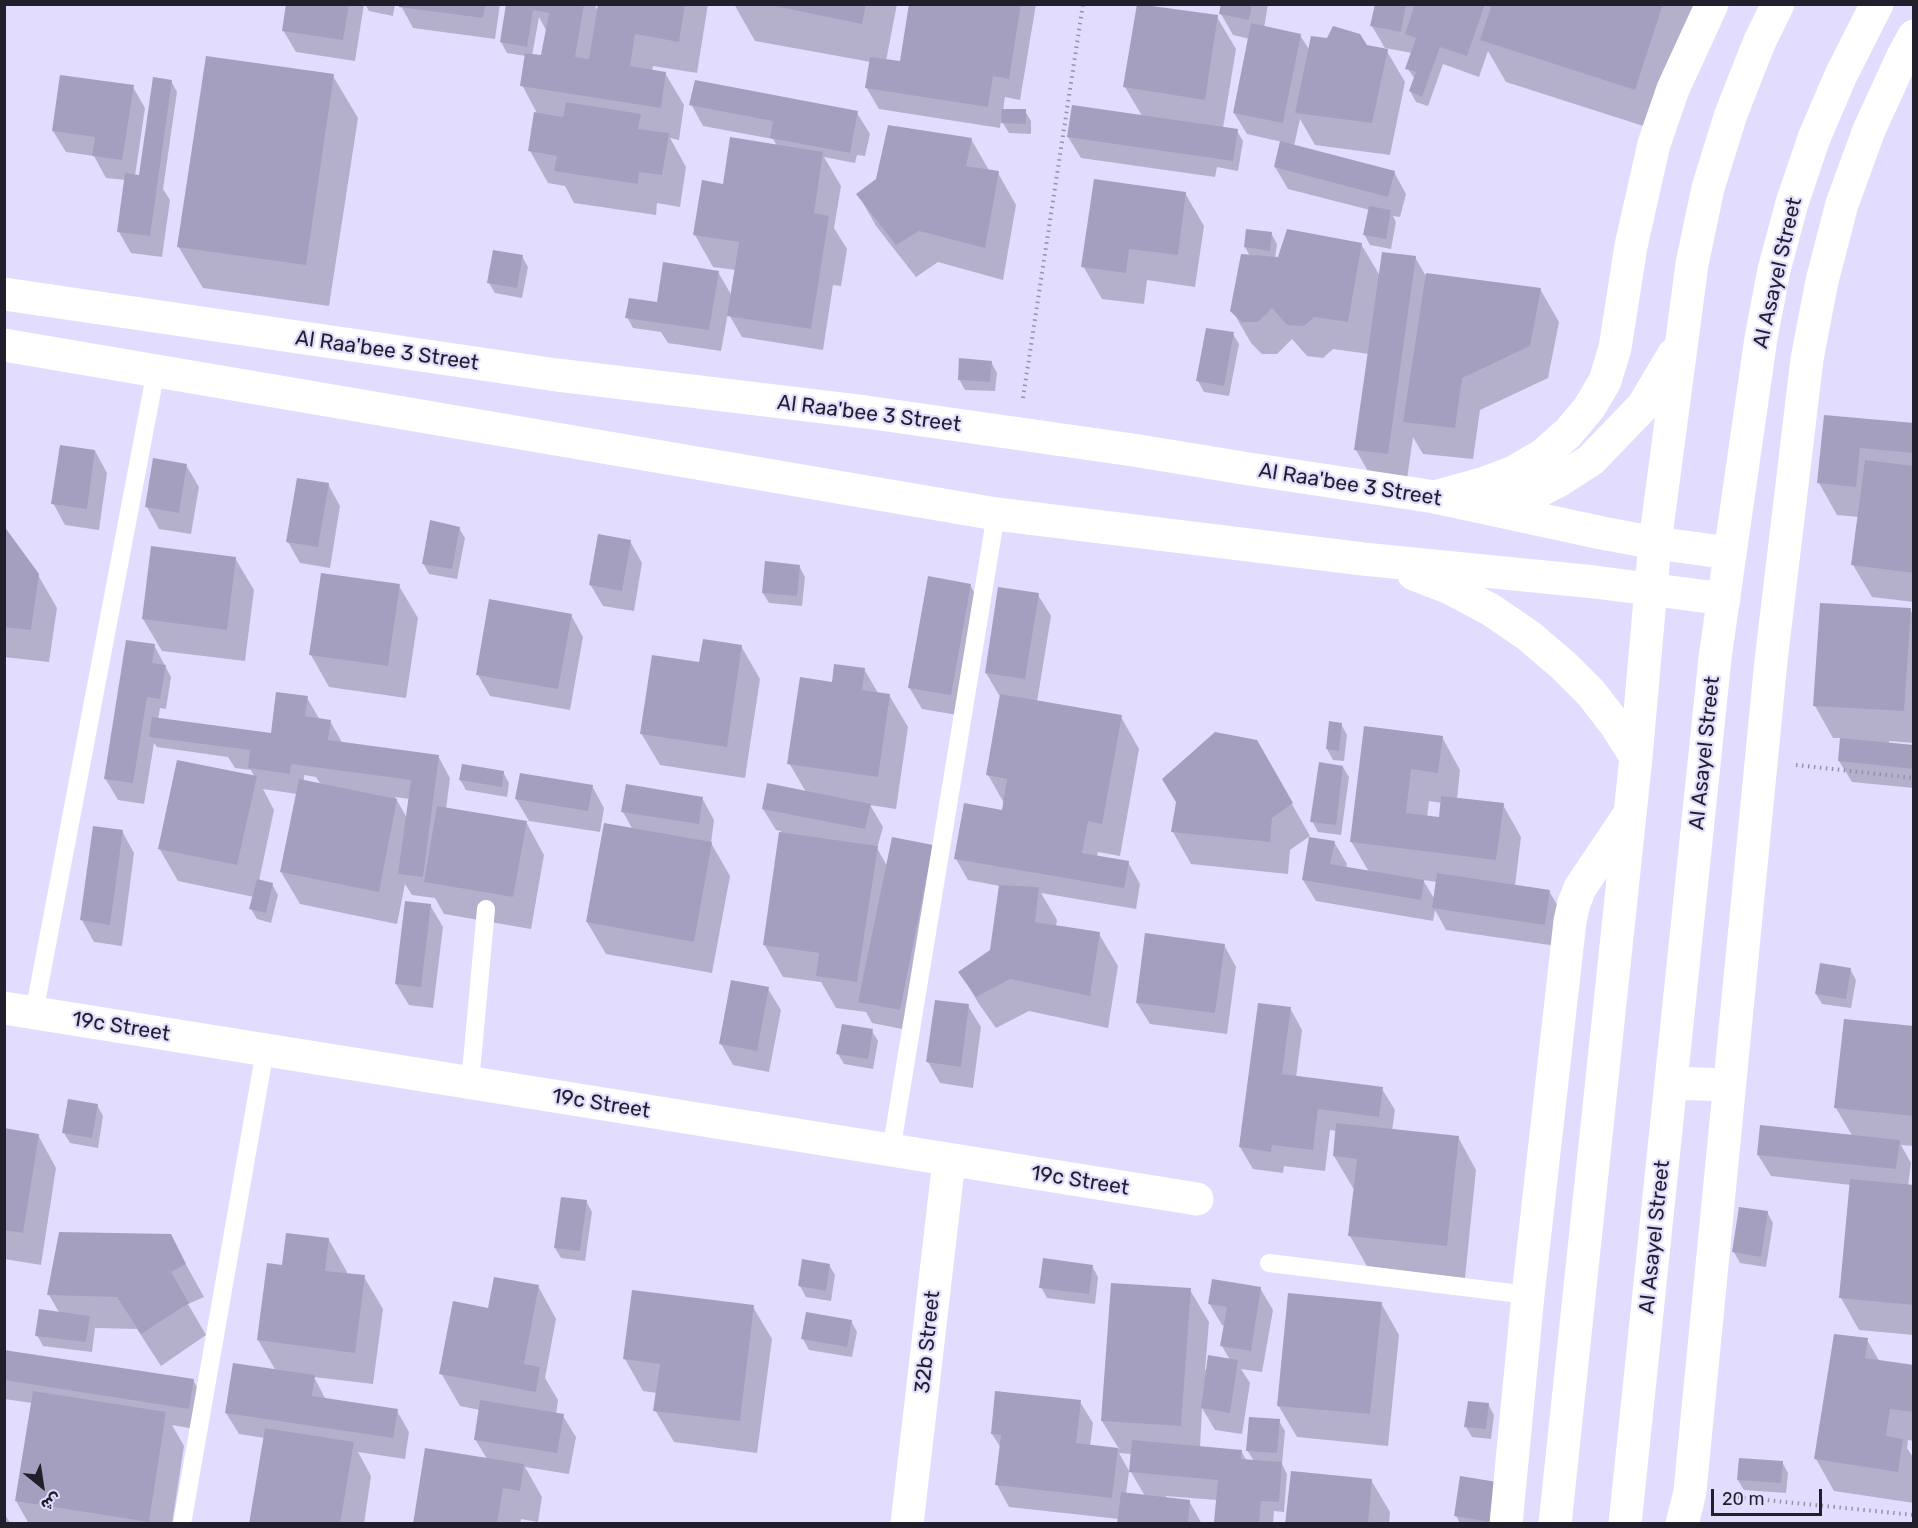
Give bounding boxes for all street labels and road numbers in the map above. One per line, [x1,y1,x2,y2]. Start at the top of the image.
street label: Al Asayel Street [1748,195,1808,351]
street label: Al Raa'bee 3 Street [294,326,480,376]
street label: Al Raa'bee 3 Street [776,390,962,438]
street label: Al Raa'bee 3 Street [1257,458,1443,512]
street label: Al Asayel Street [1684,675,1726,831]
street label: 19c Street [70,1007,172,1047]
street label: 19c Street [550,1084,652,1124]
street label: Al Asayel Street [1634,1159,1676,1315]
street label: 19c Street [1029,1161,1131,1201]
street label: 32b Street [910,1289,946,1395]

